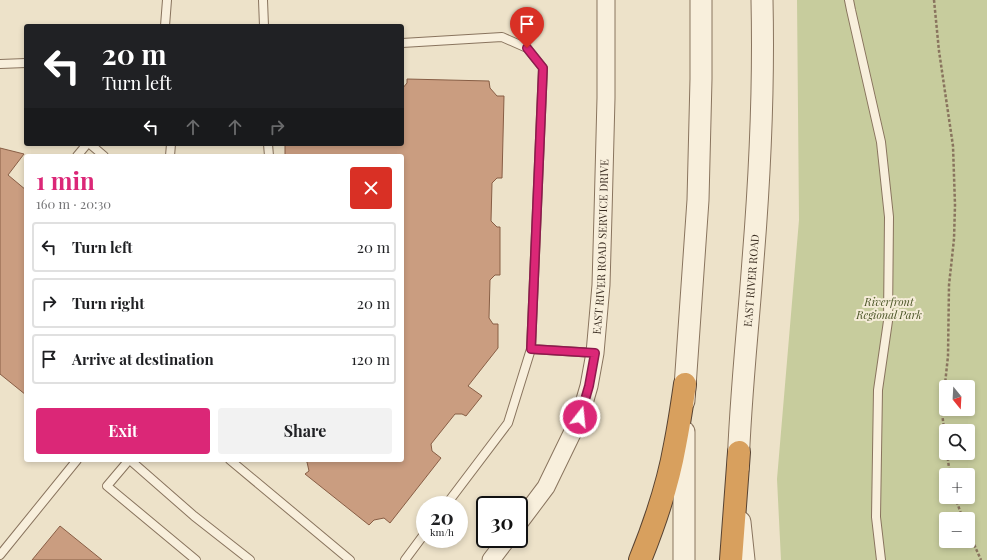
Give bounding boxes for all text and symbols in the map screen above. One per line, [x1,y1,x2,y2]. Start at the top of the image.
pin [510,7.0,544,48]
icon: arrive [516,13,538,35]
text: 20 m [102,35,167,72]
icon: left [36,40,88,92]
text: Turn left [102,71,172,95]
icon: left [140,116,162,138]
icon: ahead [182,116,204,138]
icon: ahead [224,116,246,138]
icon: right [266,116,288,138]
street label: EAST RIVER ROAD SERVICE DRIVE [589,159,611,335]
text: 1 min [36,164,95,196]
button: close [350,167,392,209]
text: 160 m · 20:30 [36,195,111,212]
street label: EAST RIVER ROAD [740,234,762,328]
icon: left [38,236,60,258]
text: Turn left [72,237,133,257]
text: 20 m [357,237,390,257]
icon: right [38,292,60,314]
text: Turn right [72,293,145,313]
text: 20 m [357,293,390,313]
park label: Riverfront Regional Park [855,294,922,322]
icon: arrive [38,348,60,370]
text: Arrive at destination [72,349,214,369]
text: 120 m [351,349,390,369]
north arrow [939,380,975,416]
map controls [939,380,975,548]
position arrow [559,396,601,438]
button: Exit [36,408,210,454]
button: Share [218,408,392,454]
button: search [939,424,975,460]
button: + [939,468,975,504]
speed limit sign: 30 [476,496,528,548]
text: 20 [430,503,454,530]
button: − [939,512,975,548]
text: km/h [430,525,454,539]

